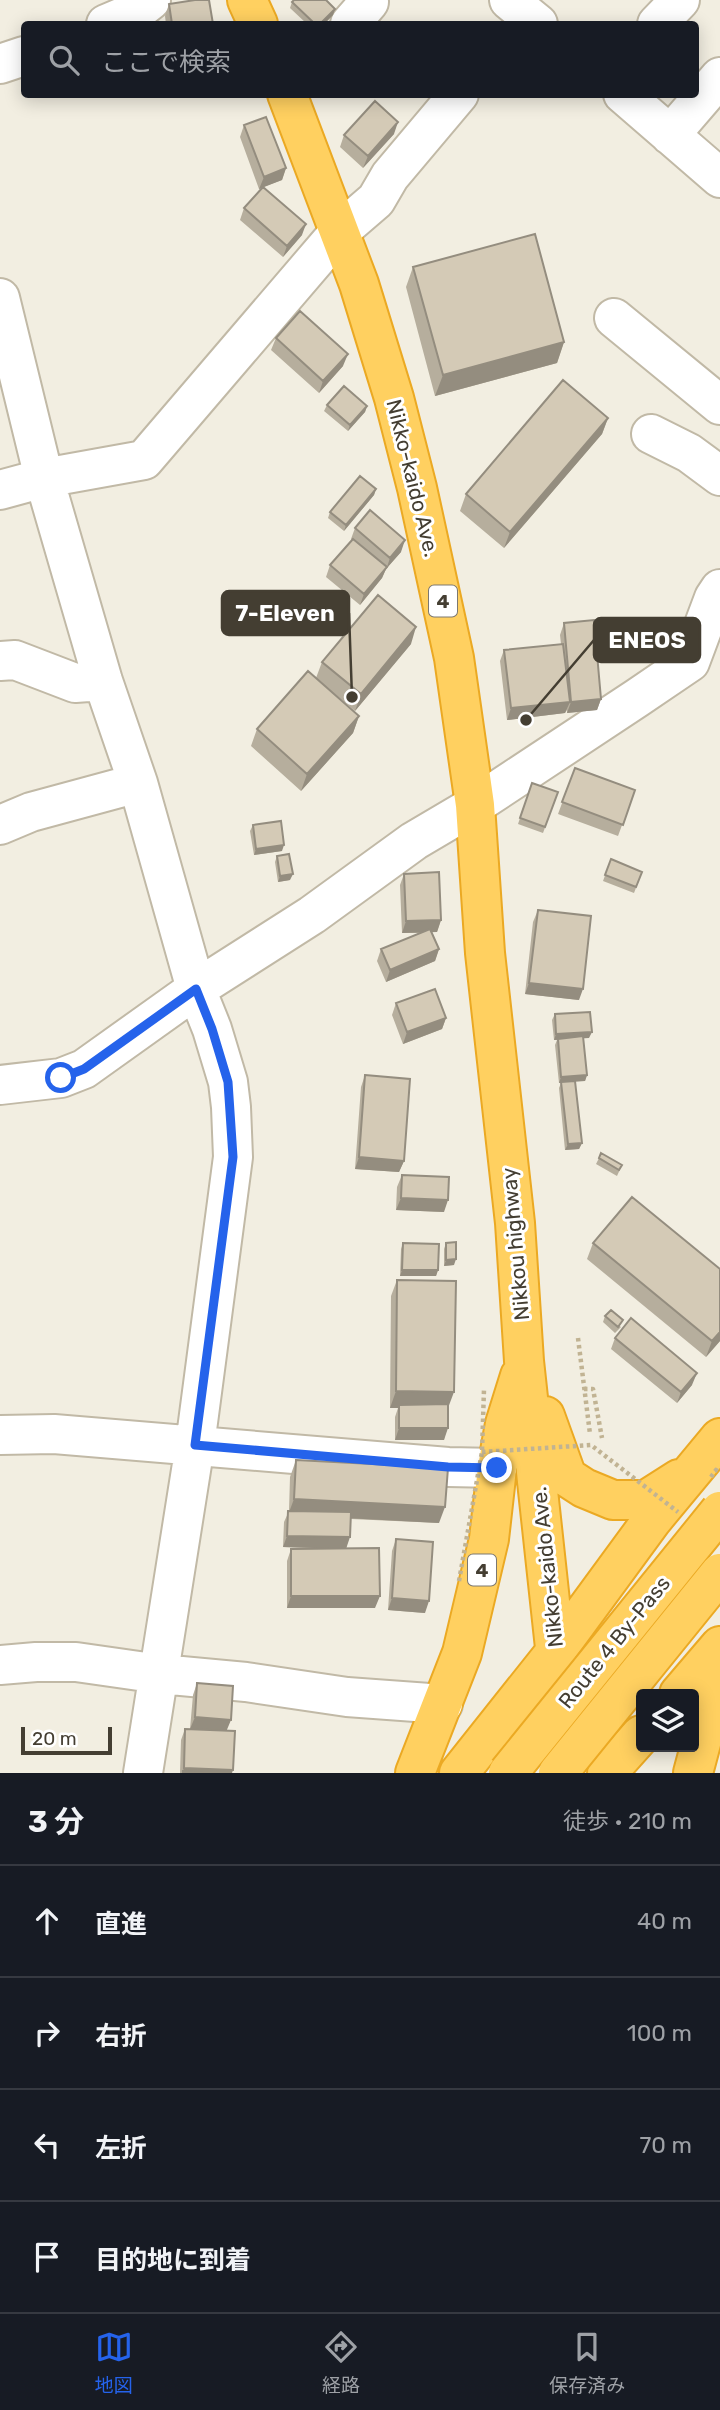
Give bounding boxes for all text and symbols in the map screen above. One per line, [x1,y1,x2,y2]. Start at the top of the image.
search box [21,21,699,98]
icon: search [45,41,83,79]
text: ここで検索 [101,47,231,78]
street label: Nikko-kaido Ave. [381,397,445,559]
road number: 4 [429,586,457,616]
callout: 7-Eleven [222,591,349,635]
text: 7-Eleven [235,599,335,627]
callout: ENEOS [594,618,700,662]
text: ENEOS [608,626,686,654]
route start [45,1062,76,1093]
street label: Nikkou highway [496,1166,534,1321]
route end [481,1452,512,1483]
street label: Nikko-kaido Ave. [526,1486,568,1648]
road number: 4 [468,1554,496,1586]
street label: Route 4 By-Pass [553,1571,675,1713]
map controls [636,1689,699,1752]
button: layers [636,1689,699,1752]
scale bar [21,1724,112,1756]
text: 20 m [32,1727,77,1750]
text: 3 分 [28,1804,84,1840]
text: 徒歩 · 210 m [563,1807,692,1835]
icon: ahead [28,1902,66,1940]
text: 40 m [637,1907,692,1935]
text: 直進 [95,1909,147,1940]
icon: right [28,2014,66,2052]
text: 100 m [627,2019,692,2047]
text: 右折 [95,2021,147,2052]
icon: left [28,2126,66,2164]
text: 70 m [640,2131,692,2159]
text: 左折 [95,2133,147,2164]
icon: arrive [28,2238,66,2276]
text: 目的地に到着 [95,2245,251,2276]
tab: 地図 [95,2328,133,2397]
tab: 経路 [322,2328,360,2397]
tab: 保存済み [549,2328,625,2397]

